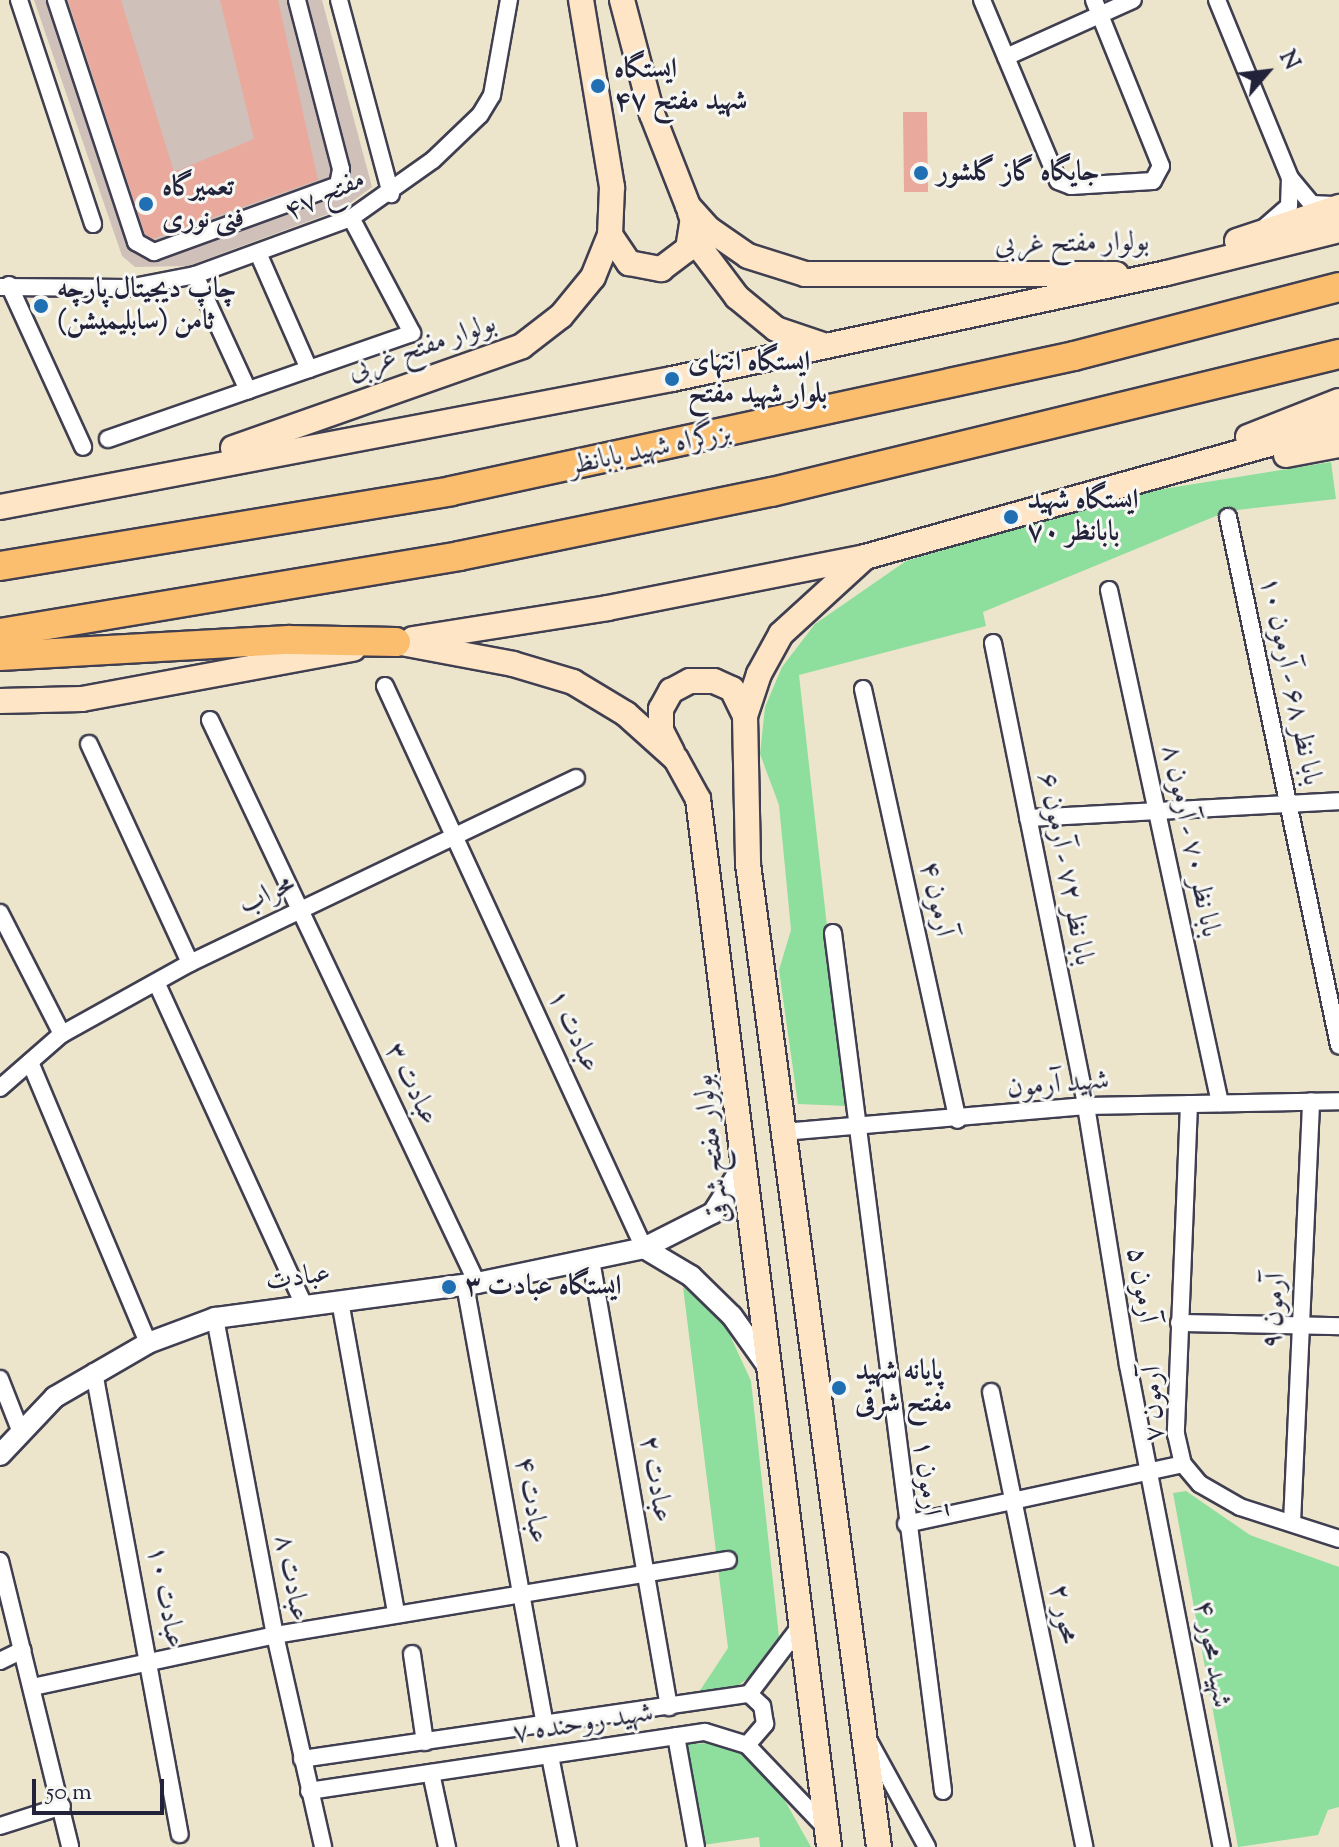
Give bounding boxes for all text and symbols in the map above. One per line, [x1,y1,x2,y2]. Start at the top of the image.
north arrow [1227,32,1307,112]
text: N [1270,45,1306,76]
place label: ایستگاه شهید مفتح ۴۷ [614,53,747,119]
marker: ایستگاه شهید مفتح ۴۷ [589,77,607,95]
place label: جایگاه گاز گلشور [937,156,1099,190]
street label: مفتح ۴۷ [279,163,371,229]
marker: جایگاه گاز گلشور [912,164,930,182]
place label: تعمیرگاه فنی نوری [162,171,244,237]
marker: تعمیرگاه فنی نوری [137,195,155,213]
street label: بولوار مفتح غربی [994,226,1150,262]
place label: چاپ دیجیتال پارچه ثامن (سابلیمیشن) [57,273,236,339]
marker: چاپ دیجیتال پارچه ثامن (سابلیمیشن) [32,297,50,315]
street label: بولوار مفتح غربی [343,307,501,389]
place label: ایستگاه انتهای بلوار شهید مفتح [688,346,827,412]
marker: ایستگاه انتهای بلوار شهید مفتح [663,370,681,388]
street label: بزرگراه شهید بابانظر [566,416,734,484]
place label: ایستگاه شهید بابانظر ۷۰ [1027,484,1139,550]
marker: ایستگاه شهید بابانظر ۷۰ [1002,508,1020,526]
street label: بابا نظر ۶۸ - آرمون ۱۰ [1251,574,1329,788]
street label: بابا نظر ۷۰ - آرمون ۸ [1153,742,1227,940]
street label: بابا نظر ۷۲ - آرمون ۶ [1030,770,1100,968]
street label: آرمون ۴ [912,858,960,940]
street label: محراب [233,867,301,923]
street label: عبادت ۱ [539,984,607,1078]
street label: عبادت ۳ [377,1037,445,1131]
street label: شهید آرمون [1006,1064,1110,1106]
street label: بولوار مفتح شرقی [687,1073,739,1225]
street label: آرمون ۵ [1118,1245,1164,1325]
street label: عبادت [263,1257,333,1299]
place label: ایستگاه عبادت ۳ [465,1270,622,1304]
street label: آرمون ۹ [1256,1272,1294,1350]
marker: ایستگاه عبادت ۳ [440,1278,458,1296]
place label: پایانه شهید مفتح شرقی [855,1355,952,1421]
street label: آرمون ۷ [1136,1365,1172,1443]
marker: پایانه شهید مفتح شرقی [830,1379,848,1397]
street label: عبادت ۲ [631,1433,679,1525]
street label: آرمون ۱ [905,1438,947,1518]
street label: عبادت ۴ [507,1454,555,1546]
street label: عبادت ۸ [266,1532,316,1624]
street label: عبادت ۱۰ [139,1543,191,1651]
street label: محور ۲ [1040,1581,1086,1647]
street label: شهید محور ۴ [1186,1598,1238,1710]
street label: شهید روحنده ۷ [510,1696,656,1752]
scale bar [36,1763,168,1813]
text: 50 m [46,1776,92,1810]

